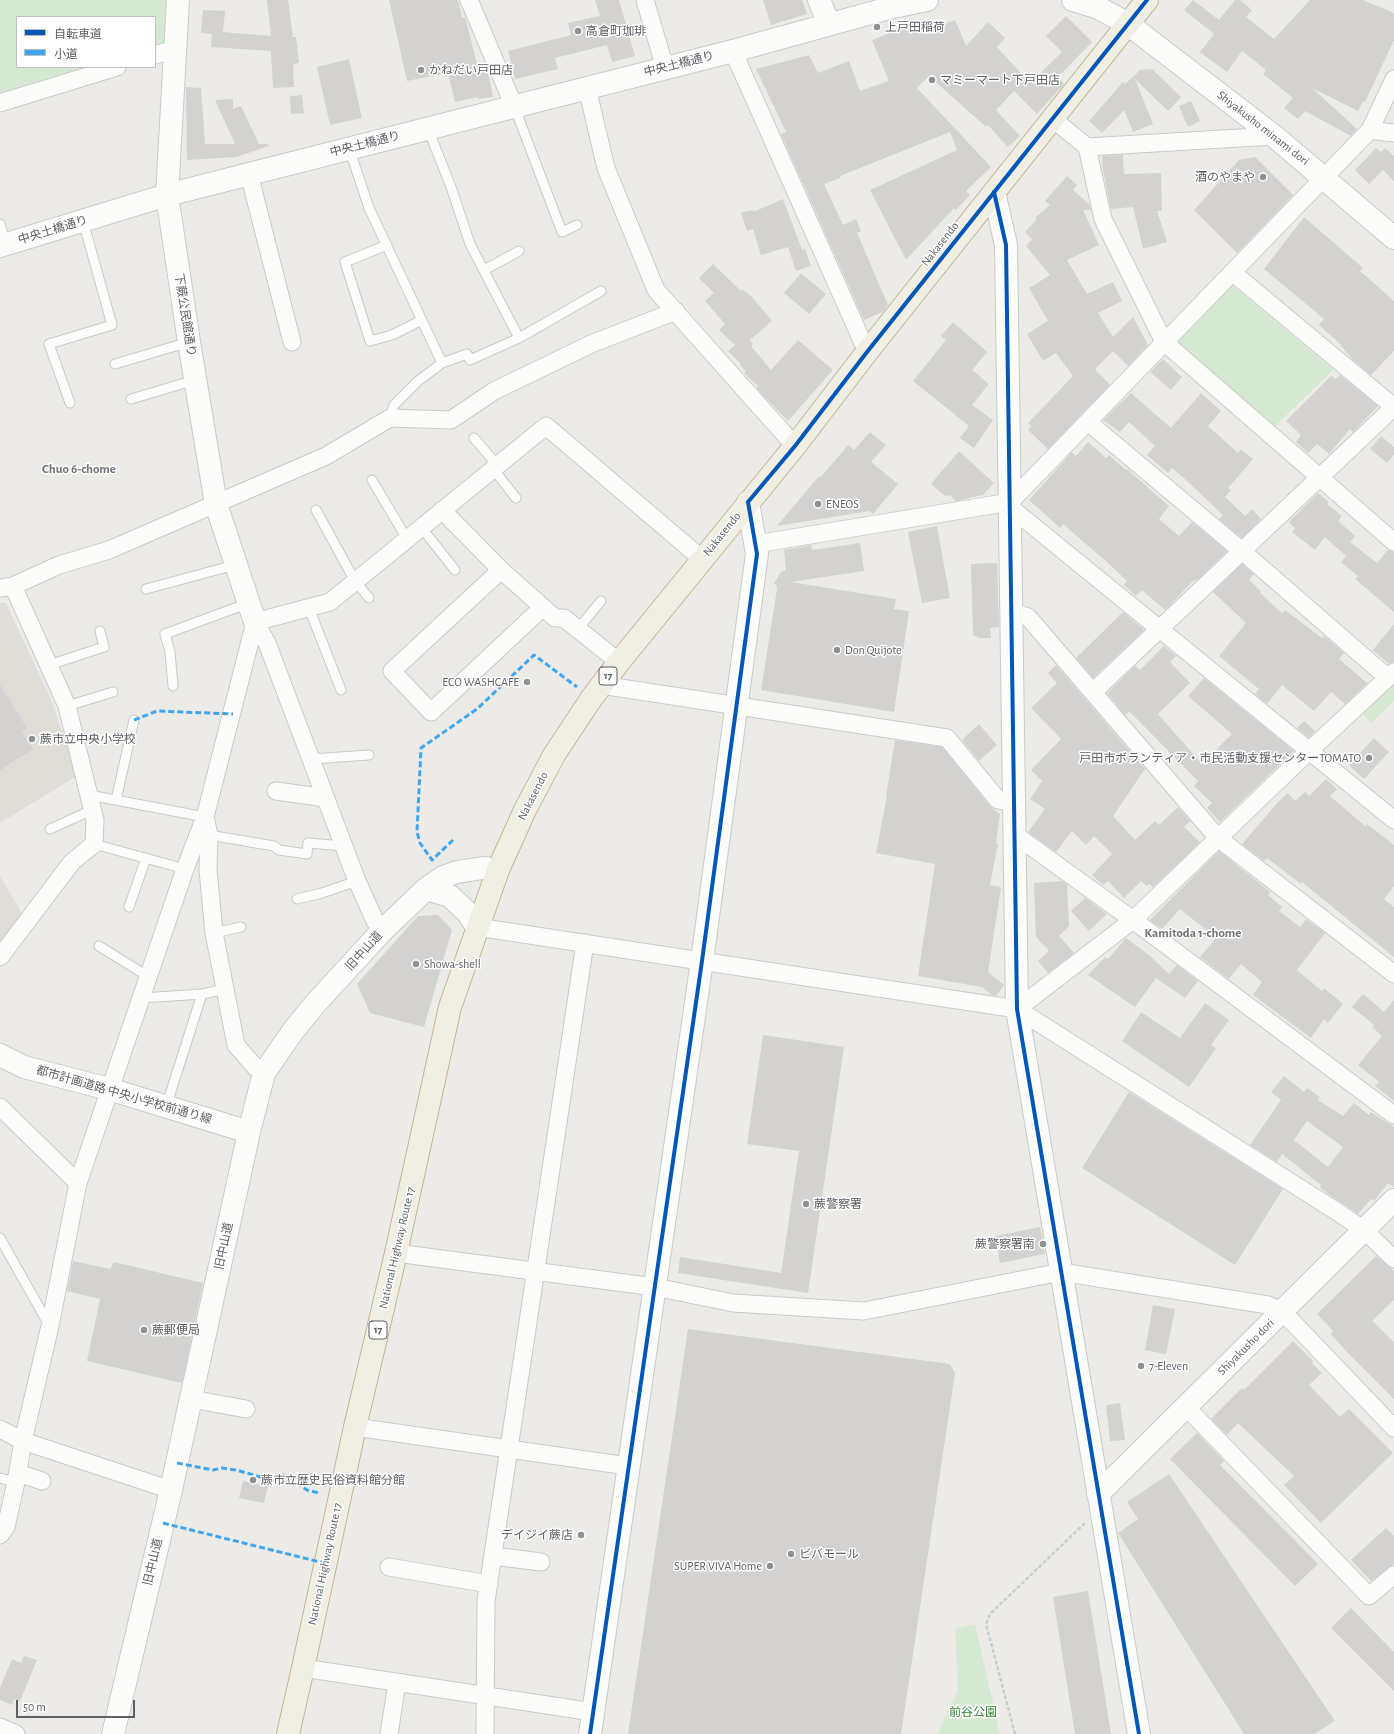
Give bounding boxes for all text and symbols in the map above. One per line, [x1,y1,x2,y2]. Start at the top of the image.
legend [16,16,156,68]
place label: 上戸田稲荷 [885,20,945,34]
marker: 上戸田稲荷 [872,22,882,32]
place label: 高倉町珈琲 [586,24,646,38]
marker: 高倉町珈琲 [573,26,583,36]
text: 自転車道 [54,28,102,40]
text: 小道 [54,48,78,60]
street label: 中央土橋通り [642,48,716,80]
place label: かねだい戸田店 [429,63,513,77]
marker: かねだい戸田店 [416,65,426,75]
place label: マミーマート下戸田店 [940,73,1060,87]
marker: マミーマート下戸田店 [927,75,937,85]
street label: Shiyakusho minami dori [1214,88,1312,168]
street label: 中央土橋通り [328,128,402,160]
place label: 酒のやまや [1195,170,1255,184]
marker: 酒のやまや [1258,172,1268,182]
street label: 中央土橋通り [16,213,90,247]
street label: Nakasendo [918,219,962,269]
street label: 下蕨公民館通り [171,272,199,358]
district label: Chuo 6-chome [42,461,116,477]
place label: ENEOS [826,497,859,511]
marker: ENEOS [813,499,823,509]
street label: Nakasendo [700,509,744,559]
place label: Don Quijote [845,643,902,657]
marker: Don Quijote [832,645,842,655]
road number: 17 [599,667,617,685]
place label: ECO WASHCAFE [442,675,519,689]
marker: ECO WASHCAFE [522,677,532,687]
place label: 蕨市立中央小学校 [40,732,136,746]
marker: 蕨市立中央小学校 [27,734,37,744]
place label: 戸田市ボランティア・市民活動支援センターTOMATO [1079,751,1361,765]
marker: 戸田市ボランティア・市民活動支援センターTOMATO [1364,753,1374,763]
street label: Nakasendo [515,769,551,823]
district label: Kamitoda 1-chome [1145,925,1241,941]
street label: 旧中山道 [343,928,385,974]
place label: Showa-shell [424,957,481,971]
marker: Showa-shell [411,959,421,969]
street label: 都市計画道路 中央小学校前通り線 [35,1063,213,1127]
street label: National Highway Route 17 [376,1186,418,1310]
place label: 蕨警察署 [814,1197,862,1211]
marker: 蕨警察署 [801,1199,811,1209]
street label: 旧中山道 [212,1221,236,1271]
place label: 蕨警察署南 [975,1237,1035,1251]
marker: 蕨警察署南 [1038,1239,1048,1249]
street label: Shiyakusho dori [1215,1316,1277,1378]
road number: 17 [369,1321,387,1339]
place label: 蕨郵便局 [152,1323,200,1337]
marker: 蕨郵便局 [139,1325,149,1335]
place label: 7-Eleven [1149,1359,1188,1373]
marker: 7-Eleven [1136,1361,1146,1371]
place label: 蕨市立歴史民俗資料館分館 [261,1473,405,1487]
marker: 蕨市立歴史民俗資料館分館 [248,1475,258,1485]
street label: National Highway Route 17 [305,1502,345,1626]
place label: デイジイ蕨店 [501,1528,573,1542]
marker: デイジイ蕨店 [576,1530,586,1540]
street label: 旧中山道 [141,1537,165,1587]
place label: ビバモール [799,1547,859,1561]
marker: ビバモール [786,1549,796,1559]
place label: SUPER VIVA Home [674,1559,762,1573]
marker: SUPER VIVA Home [765,1561,775,1571]
scale bar [18,1692,137,1718]
text: 50 m [23,1701,46,1713]
park label: 前谷公園 [949,1705,997,1719]

